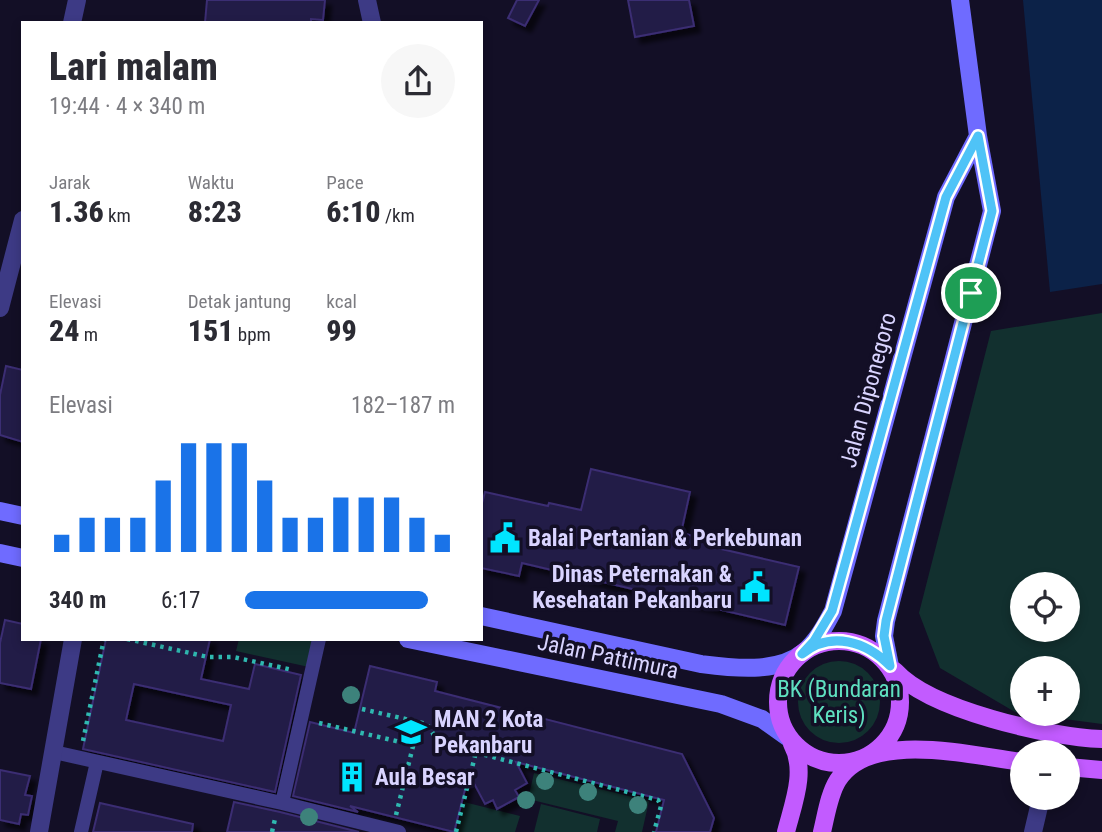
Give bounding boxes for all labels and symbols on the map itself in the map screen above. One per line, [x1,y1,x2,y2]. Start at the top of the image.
pin [941,263,1001,323]
street label: Jalan Diponegoro [835,310,902,471]
public building icon: Balai Pertanian & Perkebunan [488,521,522,555]
place label: Balai Pertanian & Perkebunan [528,525,802,552]
place label: Dinas Peternakan & Kesehatan Pekanbaru [532,561,732,614]
public building icon: Dinas Peternakan & Kesehatan Pekanbaru [738,570,772,604]
street label: Jalan Pattimura [535,628,681,685]
park label: BK (Bundaran Keris) [777,676,901,729]
place label: MAN 2 Kota Pekanbaru [434,706,544,759]
school or university icon: MAN 2 Kota Pekanbaru [394,715,428,749]
building icon: Aula Besar [335,760,369,794]
place label: Aula Besar [375,764,475,791]

